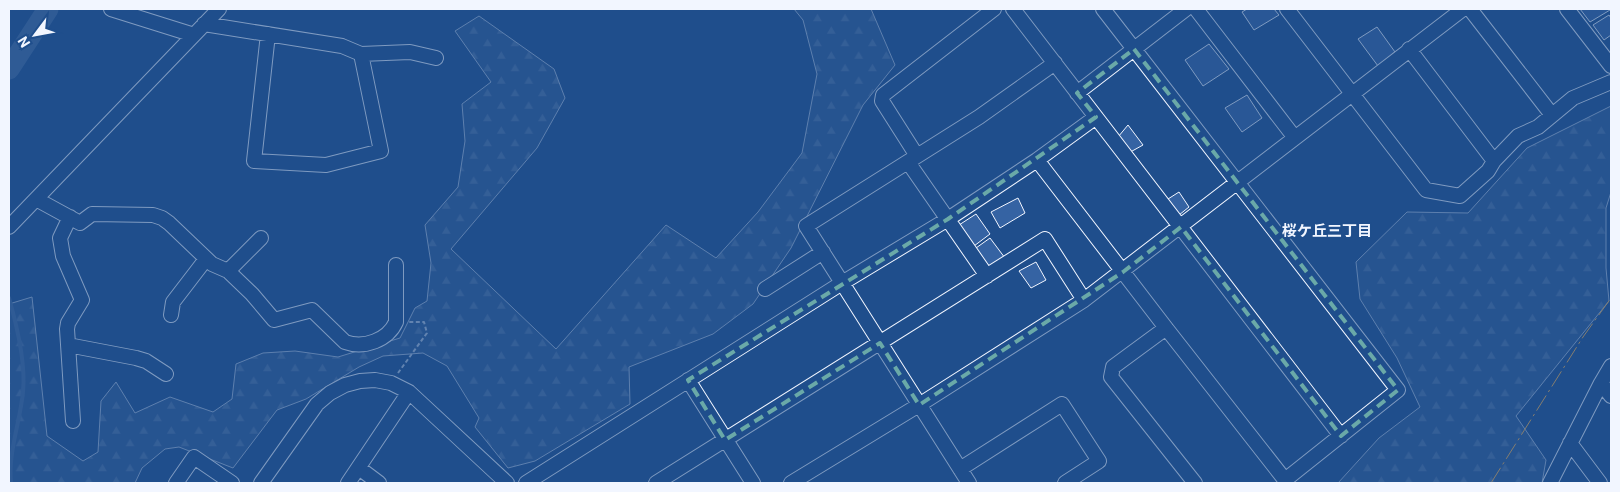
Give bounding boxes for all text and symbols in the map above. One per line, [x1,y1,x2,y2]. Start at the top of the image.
north arrow [10,10,60,60]
text: N [15,33,33,50]
district label: 桜ケ丘三丁目 [1282,222,1372,240]

